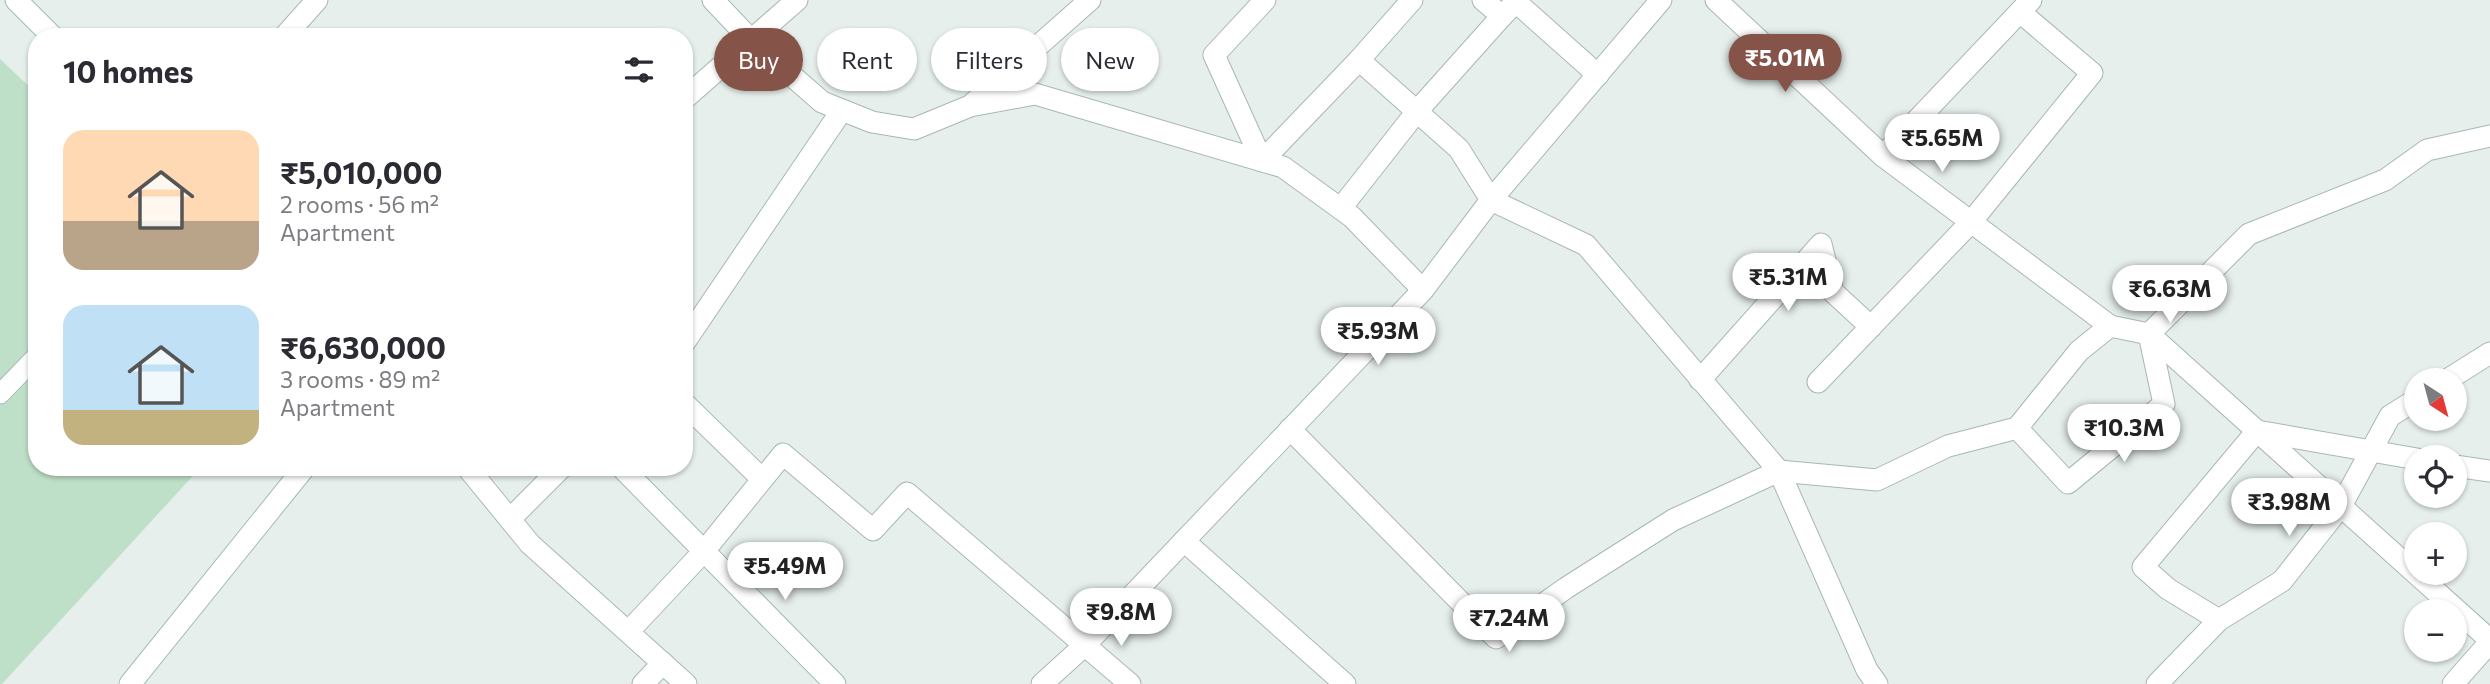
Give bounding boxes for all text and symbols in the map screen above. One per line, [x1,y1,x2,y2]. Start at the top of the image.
chip: Buy [714,28,803,91]
chip: Rent [817,28,917,91]
chip: Filters [931,28,1047,91]
chip: New [1061,28,1159,91]
pin: ₹5.01M [1728,34,1842,94]
text: ₹5.01M [1745,43,1825,71]
icon: filters [620,51,658,89]
text: 10 homes [63,52,193,89]
pin: ₹5.65M [1885,114,1999,174]
text: ₹5.65M [1901,123,1983,151]
text: ₹5,010,000 [280,153,442,190]
icon: home [119,158,203,242]
text: 2 rooms · 56 m² [280,190,439,218]
text: Apartment [280,218,395,246]
pin: ₹5.31M [1731,254,1845,313]
text: ₹5.31M [1748,262,1828,290]
pin: ₹6.63M [2113,266,2227,325]
text: ₹6.63M [2128,274,2212,302]
pin: ₹5.93M [1321,308,1435,367]
text: ₹5.93M [1337,316,1419,344]
text: ₹6,630,000 [280,328,446,365]
icon: home [119,333,203,417]
text: 3 rooms · 89 m² [280,365,440,393]
north arrow [2404,368,2468,430]
map controls [2404,368,2467,662]
text: Apartment [280,393,395,421]
pin: ₹10.3M [2067,405,2181,464]
text: ₹10.3M [2083,413,2165,441]
button: locate [2404,445,2467,508]
pin: ₹3.98M [2232,478,2346,538]
text: ₹3.98M [2247,487,2331,515]
button: + [2404,522,2467,585]
pin: ₹5.49M [728,542,842,602]
text: ₹5.49M [743,551,827,579]
pin: ₹9.8M [1072,588,1170,648]
pin: ₹7.24M [1452,594,1566,654]
text: ₹9.8M [1086,597,1156,625]
button: − [2404,599,2467,662]
text: ₹7.24M [1469,603,1549,631]

